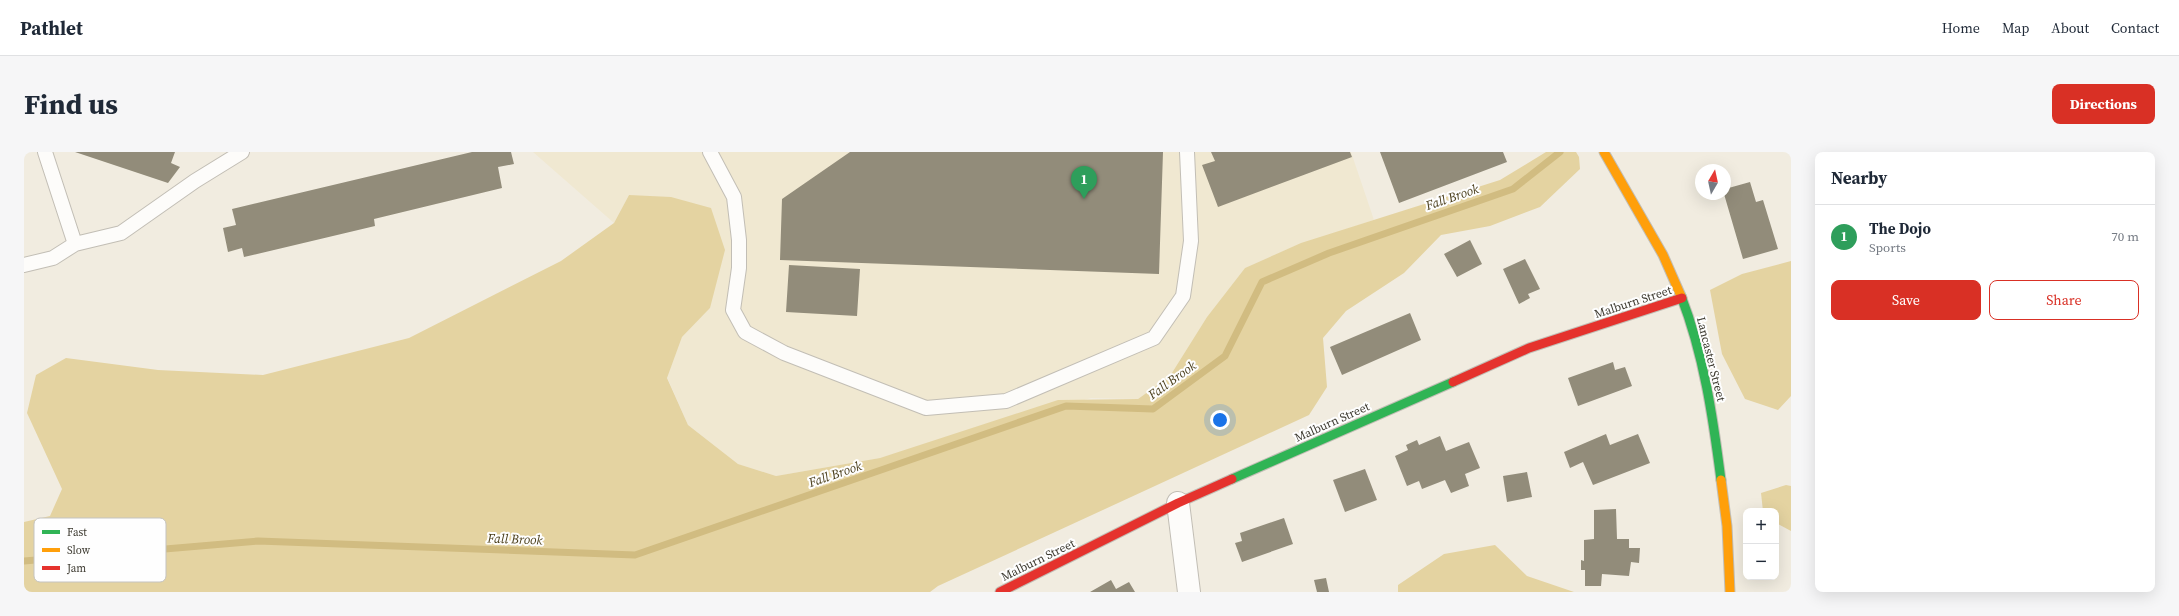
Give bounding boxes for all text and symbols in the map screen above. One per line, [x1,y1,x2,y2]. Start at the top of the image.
text: Pathlet [20,15,83,41]
text: Home [1942,18,1980,38]
text: Map [2002,18,2029,38]
text: About [2051,18,2089,38]
text: Contact [2111,18,2159,38]
button: Directions [2052,84,2155,124]
text: Find us [24,85,118,123]
north arrow [1695,164,1731,200]
pin: 1 [1071,166,1097,199]
text: Nearby [1831,166,1887,190]
water label: Fall Brook [1422,180,1482,214]
text: The Dojo [1869,218,1931,239]
text: 1 [1840,228,1848,245]
text: 70 m [2111,228,2139,245]
text: Sports [1869,239,1906,256]
button: Save [1831,280,1981,320]
button: Share [1989,280,2139,320]
street label: Malburn Street [1592,282,1674,322]
street label: Lancaster Street [1693,315,1729,403]
water label: Fall Brook [1144,356,1200,404]
street label: Malburn Street [1292,398,1372,446]
your location [1210,410,1230,430]
water label: Fall Brook [805,457,865,491]
map controls [1743,508,1779,580]
button: + [1743,508,1779,544]
legend [34,518,166,582]
text: Fast [67,525,87,540]
water label: Fall Brook [486,530,544,548]
street label: Malburn Street [998,535,1078,585]
text: Slow [67,543,91,558]
button: − [1743,544,1779,580]
text: Jam [66,561,86,576]

